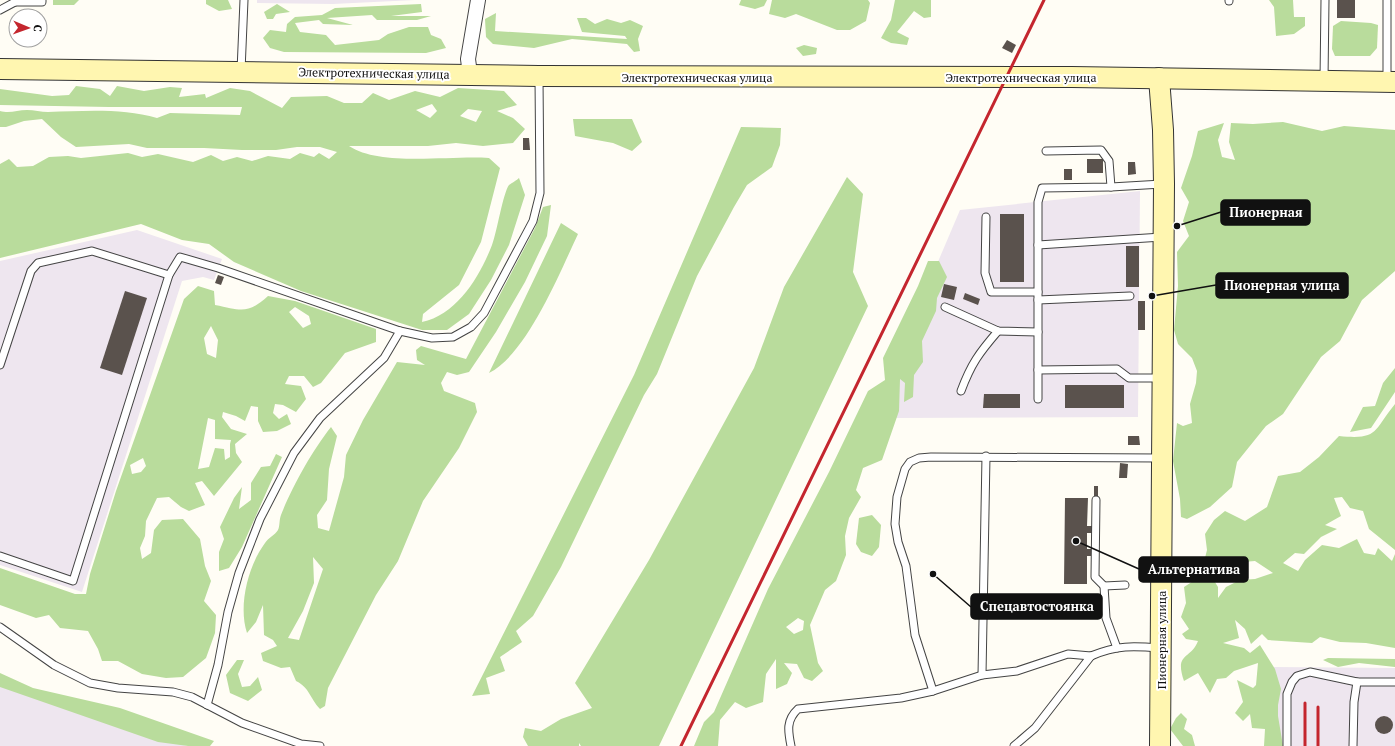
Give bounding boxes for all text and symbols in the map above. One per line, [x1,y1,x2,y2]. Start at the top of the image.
north arrow [8,8,48,48]
text: С [31,25,45,32]
street label: Электротехническая улица [298,64,450,82]
street label: Электротехническая улица [621,70,773,85]
street label: Электротехническая улица [945,70,1097,85]
callout: Пионерная [1221,200,1310,225]
text: Пионерная [1229,203,1303,221]
callout: Пионерная улица [1216,273,1348,298]
text: Пионерная улица [1224,276,1341,294]
callout: Альтернатива [1139,557,1248,582]
text: Альтернатива [1148,560,1241,578]
street label: Пионерная улица [1154,591,1169,689]
callout: Спецавтостоянка [971,594,1102,619]
text: Спецавтостоянка [980,597,1095,615]

